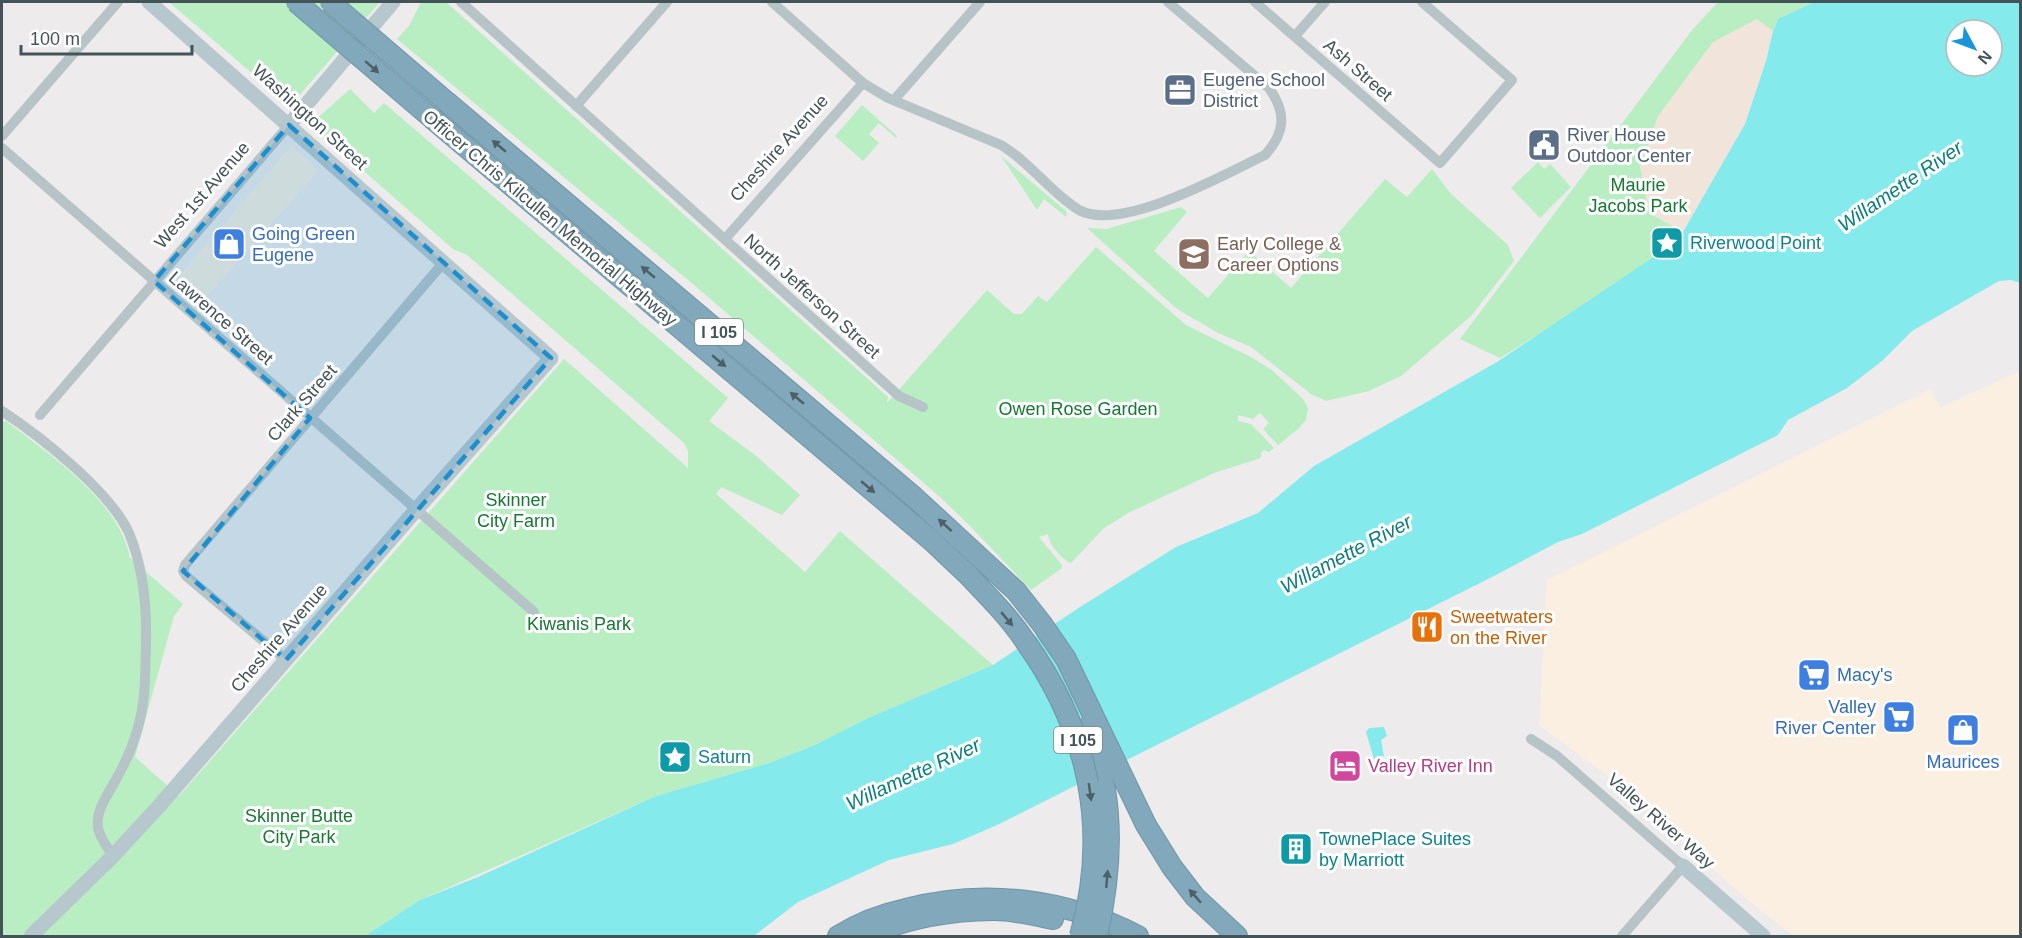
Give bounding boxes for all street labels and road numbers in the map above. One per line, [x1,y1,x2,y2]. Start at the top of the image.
street label: Ash Street [1320,35,1396,105]
street label: Washington Street [249,60,371,174]
street label: Cheshire Avenue [726,90,832,206]
street label: Officer Chris Kilcullen Memorial Highway [419,106,681,330]
street label: West 1st Avenue [150,138,254,252]
street label: North Jefferson Street [740,230,884,362]
street label: Lawrence Street [165,267,277,369]
road number: I 105 [695,319,743,345]
street label: Clark Street [263,361,341,445]
street label: Cheshire Avenue [227,580,331,696]
road number: I 105 [1054,727,1102,753]
street label: Valley River Way [1603,769,1719,873]

